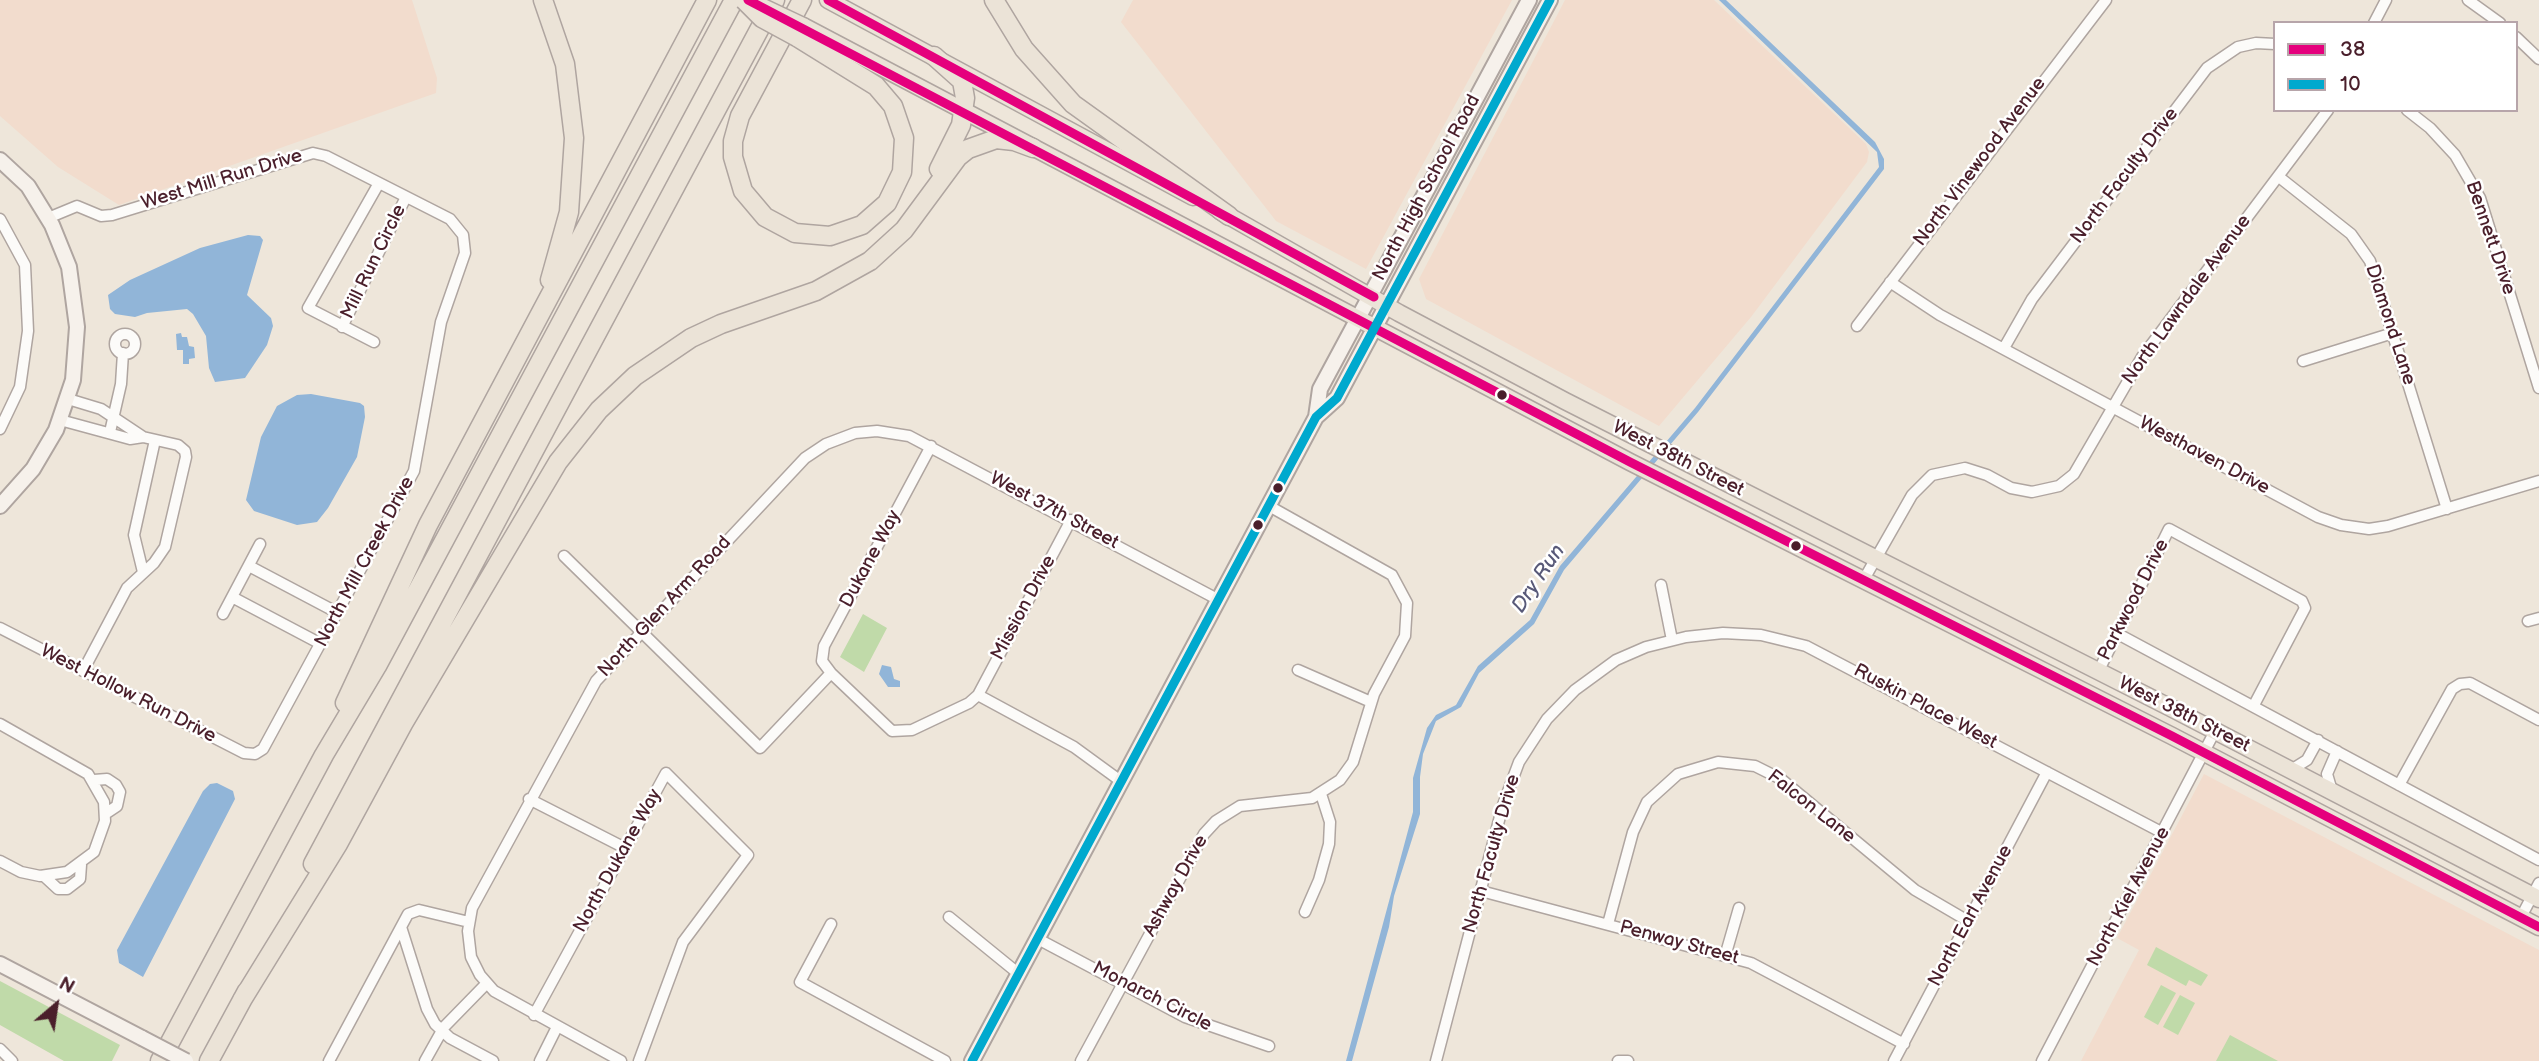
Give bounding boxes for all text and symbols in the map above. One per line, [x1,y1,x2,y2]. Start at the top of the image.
legend [2273,21,2518,112]
text: 38 [2340,37,2365,62]
text: 10 [2340,72,2360,97]
street label: North Vinewood Avenue [1909,73,2051,251]
street label: North High School Road [1368,91,1486,285]
street label: North Faculty Drive [2066,104,2184,248]
street label: West Mill Run Drive [139,145,305,215]
street label: Bennett Drive [2460,178,2520,298]
street label: Mill Run Circle [337,201,411,323]
street label: North Lawndale Avenue [2118,211,2256,389]
street label: Diamond Lane [2360,262,2420,388]
unlabelled marker [1495,388,1509,402]
street label: Westhaven Drive [2135,412,2273,500]
street label: West 38th Street [1609,416,1747,502]
street label: West 37th Street [986,467,1122,555]
street label: North Mill Creek Drive [310,473,420,651]
unlabelled marker [1271,481,1285,495]
street label: Dukane Way [836,506,906,612]
unlabelled marker [1251,518,1265,532]
street label: North Glen Arm Road [594,532,736,682]
street label: Parkwood Drive [2094,536,2174,664]
unlabelled marker [1789,539,1803,553]
water label: Dry Run [1507,540,1571,618]
street label: Mission Drive [987,552,1061,664]
street label: West Hollow Run Drive [36,640,220,748]
street label: Ruskin Place West [1849,660,2001,754]
street label: West 38th Street [2115,672,2253,758]
street label: Falcon Lane [1762,766,1860,848]
street label: North Faculty Drive [1458,772,1526,936]
street label: North Dukane Way [569,785,667,937]
street label: North Kiel Avenue [2083,823,2175,971]
street label: Ashway Drive [1139,831,1213,941]
street label: North Earl Avenue [1924,841,2018,991]
street label: Penway Street [1617,916,1741,970]
street label: Monarch Circle [1089,957,1215,1037]
north arrow [21,970,91,1040]
text: N [55,973,78,1000]

